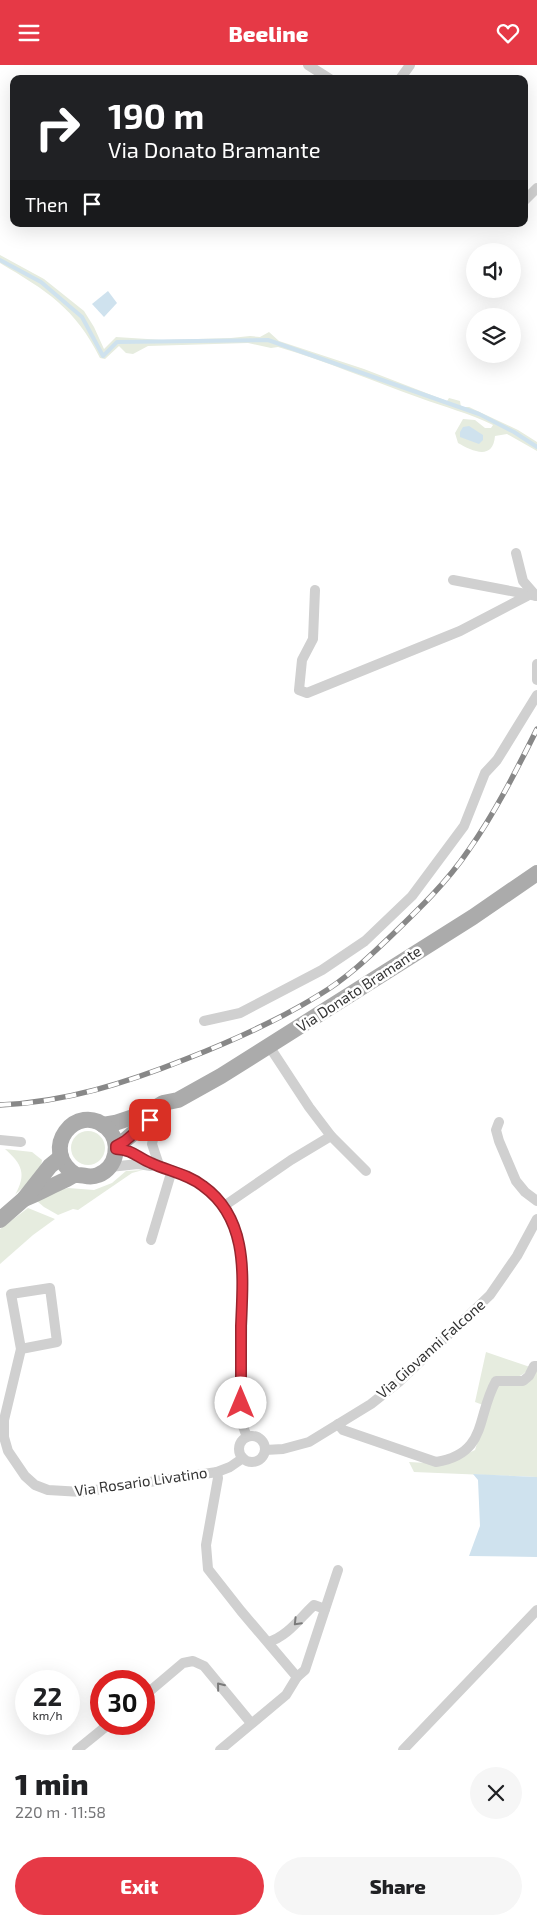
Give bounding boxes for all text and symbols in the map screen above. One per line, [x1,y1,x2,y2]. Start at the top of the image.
icon: menu [15,19,43,47]
icon: heart [494,19,522,47]
text: Beeline [229,20,308,46]
text: 190 m [108,94,204,136]
icon: right [25,95,90,160]
text: Via Donato Bramante [108,136,320,162]
icon: arrive [78,190,106,218]
text: Then [25,193,68,216]
map controls [466,243,521,363]
button: sound [466,243,521,298]
button: layers [466,308,521,363]
street label: Via Donato Bramante [293,941,424,1035]
pin [129,1099,171,1141]
icon: arrive [136,1106,164,1134]
street label: Via Giovanni Falcone [372,1295,488,1402]
position arrow [214,1376,266,1428]
street label: Via Rosario Livatino [73,1463,208,1499]
one-way arrow [294,1616,303,1625]
speed limit sign: 30 [90,1670,155,1735]
text: 22 [33,1681,62,1711]
one-way arrow [216,1682,225,1691]
text: km/h [33,1708,62,1722]
text: 1 min [15,1765,89,1801]
button: close [470,1767,522,1819]
text: 220 m · 11:58 [15,1802,106,1821]
button: Exit [15,1857,264,1915]
button: Share [274,1857,522,1915]

